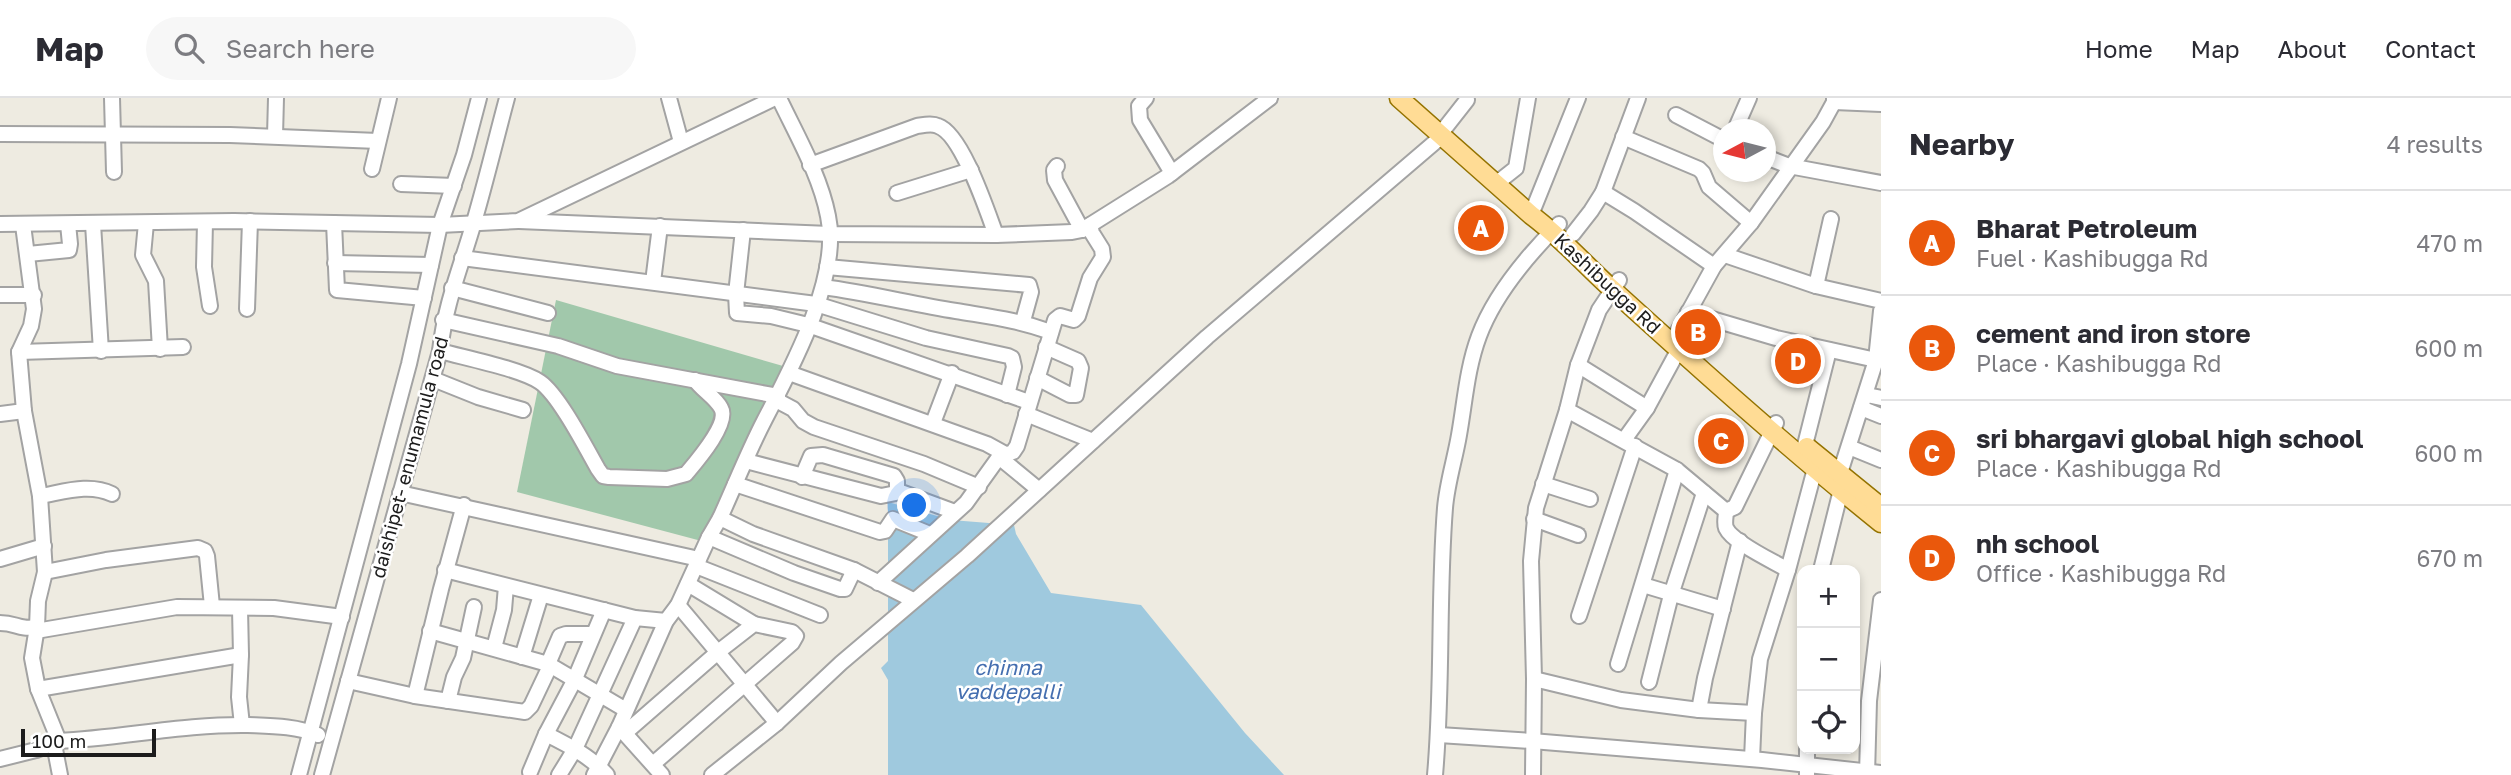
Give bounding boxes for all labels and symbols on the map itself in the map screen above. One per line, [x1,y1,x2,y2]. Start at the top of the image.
north arrow [1713,119,1776,182]
pin: A [1458,202,1504,254]
street label: Kashibugga Rd [1550,228,1666,338]
pin: B [1675,306,1721,358]
street label: daishipet- enumamula road [366,334,452,580]
pin: D [1775,335,1821,387]
pin: C [1698,415,1744,467]
your location [897,488,931,522]
water label: chinna vaddepalli [956,654,1063,704]
scale bar [21,726,156,758]

